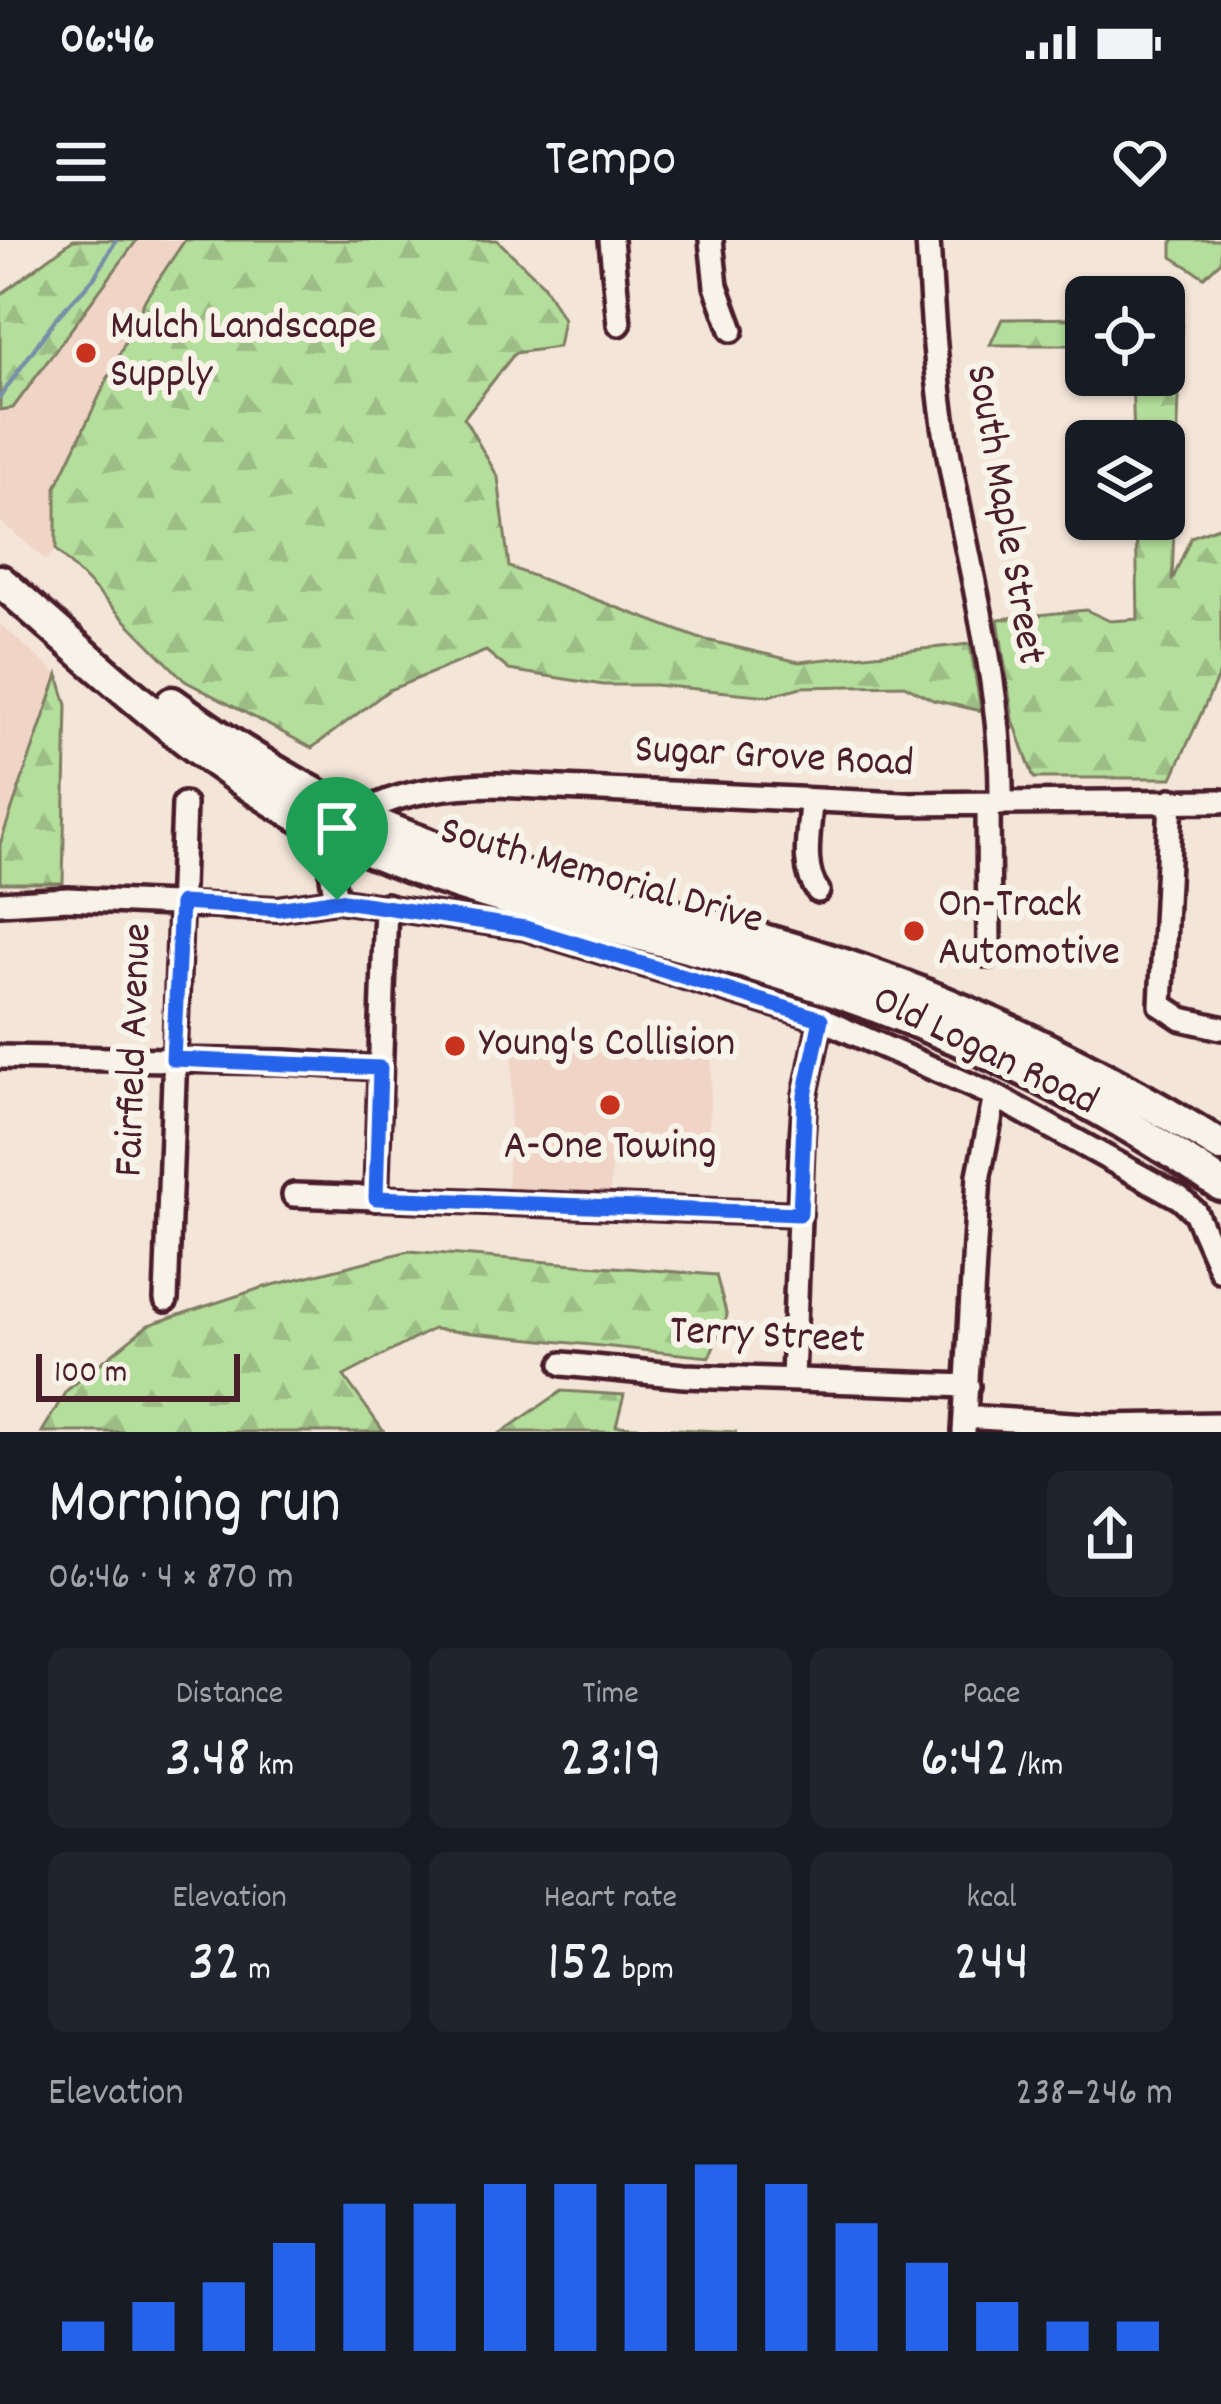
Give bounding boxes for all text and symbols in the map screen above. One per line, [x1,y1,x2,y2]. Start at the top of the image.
text: 06:46 [60,10,155,74]
text: Tempo [545,124,676,201]
icon: menu [48,129,114,195]
icon: heart [1107,129,1173,195]
map controls [1065,276,1185,540]
button: locate [1065,276,1185,396]
place label: Mulch Landscape Supply [110,299,377,407]
marker: Mulch Landscape Supply [73,340,99,366]
street label: South Maple Street [947,360,1059,670]
button: layers [1065,420,1185,540]
street label: Sugar Grove Road [633,722,915,796]
pin [286,777,388,900]
icon: arrive [304,795,370,861]
street label: South Memorial Drive [432,803,770,953]
place label: On-Track Automotive [938,877,1120,985]
marker: On-Track Automotive [901,918,927,944]
street label: Fairfield Avenue [102,922,170,1178]
street label: Old Logan Road [861,972,1107,1134]
place label: Young's Collision [479,1016,735,1076]
marker: Young's Collision [442,1033,468,1059]
marker: A-One Towing [597,1092,623,1118]
place label: A-One Towing [503,1119,717,1179]
street label: Terry Street [668,1303,866,1373]
scale bar [36,1348,240,1401]
text: 100 m [54,1351,127,1398]
text: Morning run [48,1460,341,1554]
button: share [1047,1471,1173,1597]
text: 06:46 · 4 × 870 m [48,1552,294,1607]
text: Distance [176,1672,283,1719]
text: Time [582,1672,639,1719]
text: Pace [962,1672,1021,1719]
text: 3.48 [165,1719,250,1805]
text: 23:19 [559,1719,662,1805]
text: 6:42 [920,1719,1010,1805]
text: km [250,1744,294,1791]
text: /km [1010,1744,1063,1791]
text: Elevation [172,1876,287,1923]
text: Heart rate [544,1876,677,1923]
text: kcal [966,1876,1017,1923]
text: 32 [188,1923,241,2009]
text: 152 [547,1923,614,2009]
text: 244 [953,1923,1030,2009]
text: m [241,1948,271,1995]
text: bpm [614,1948,674,1995]
text: Elevation [48,2068,184,2123]
text: 238–246 m [1016,2068,1173,2123]

